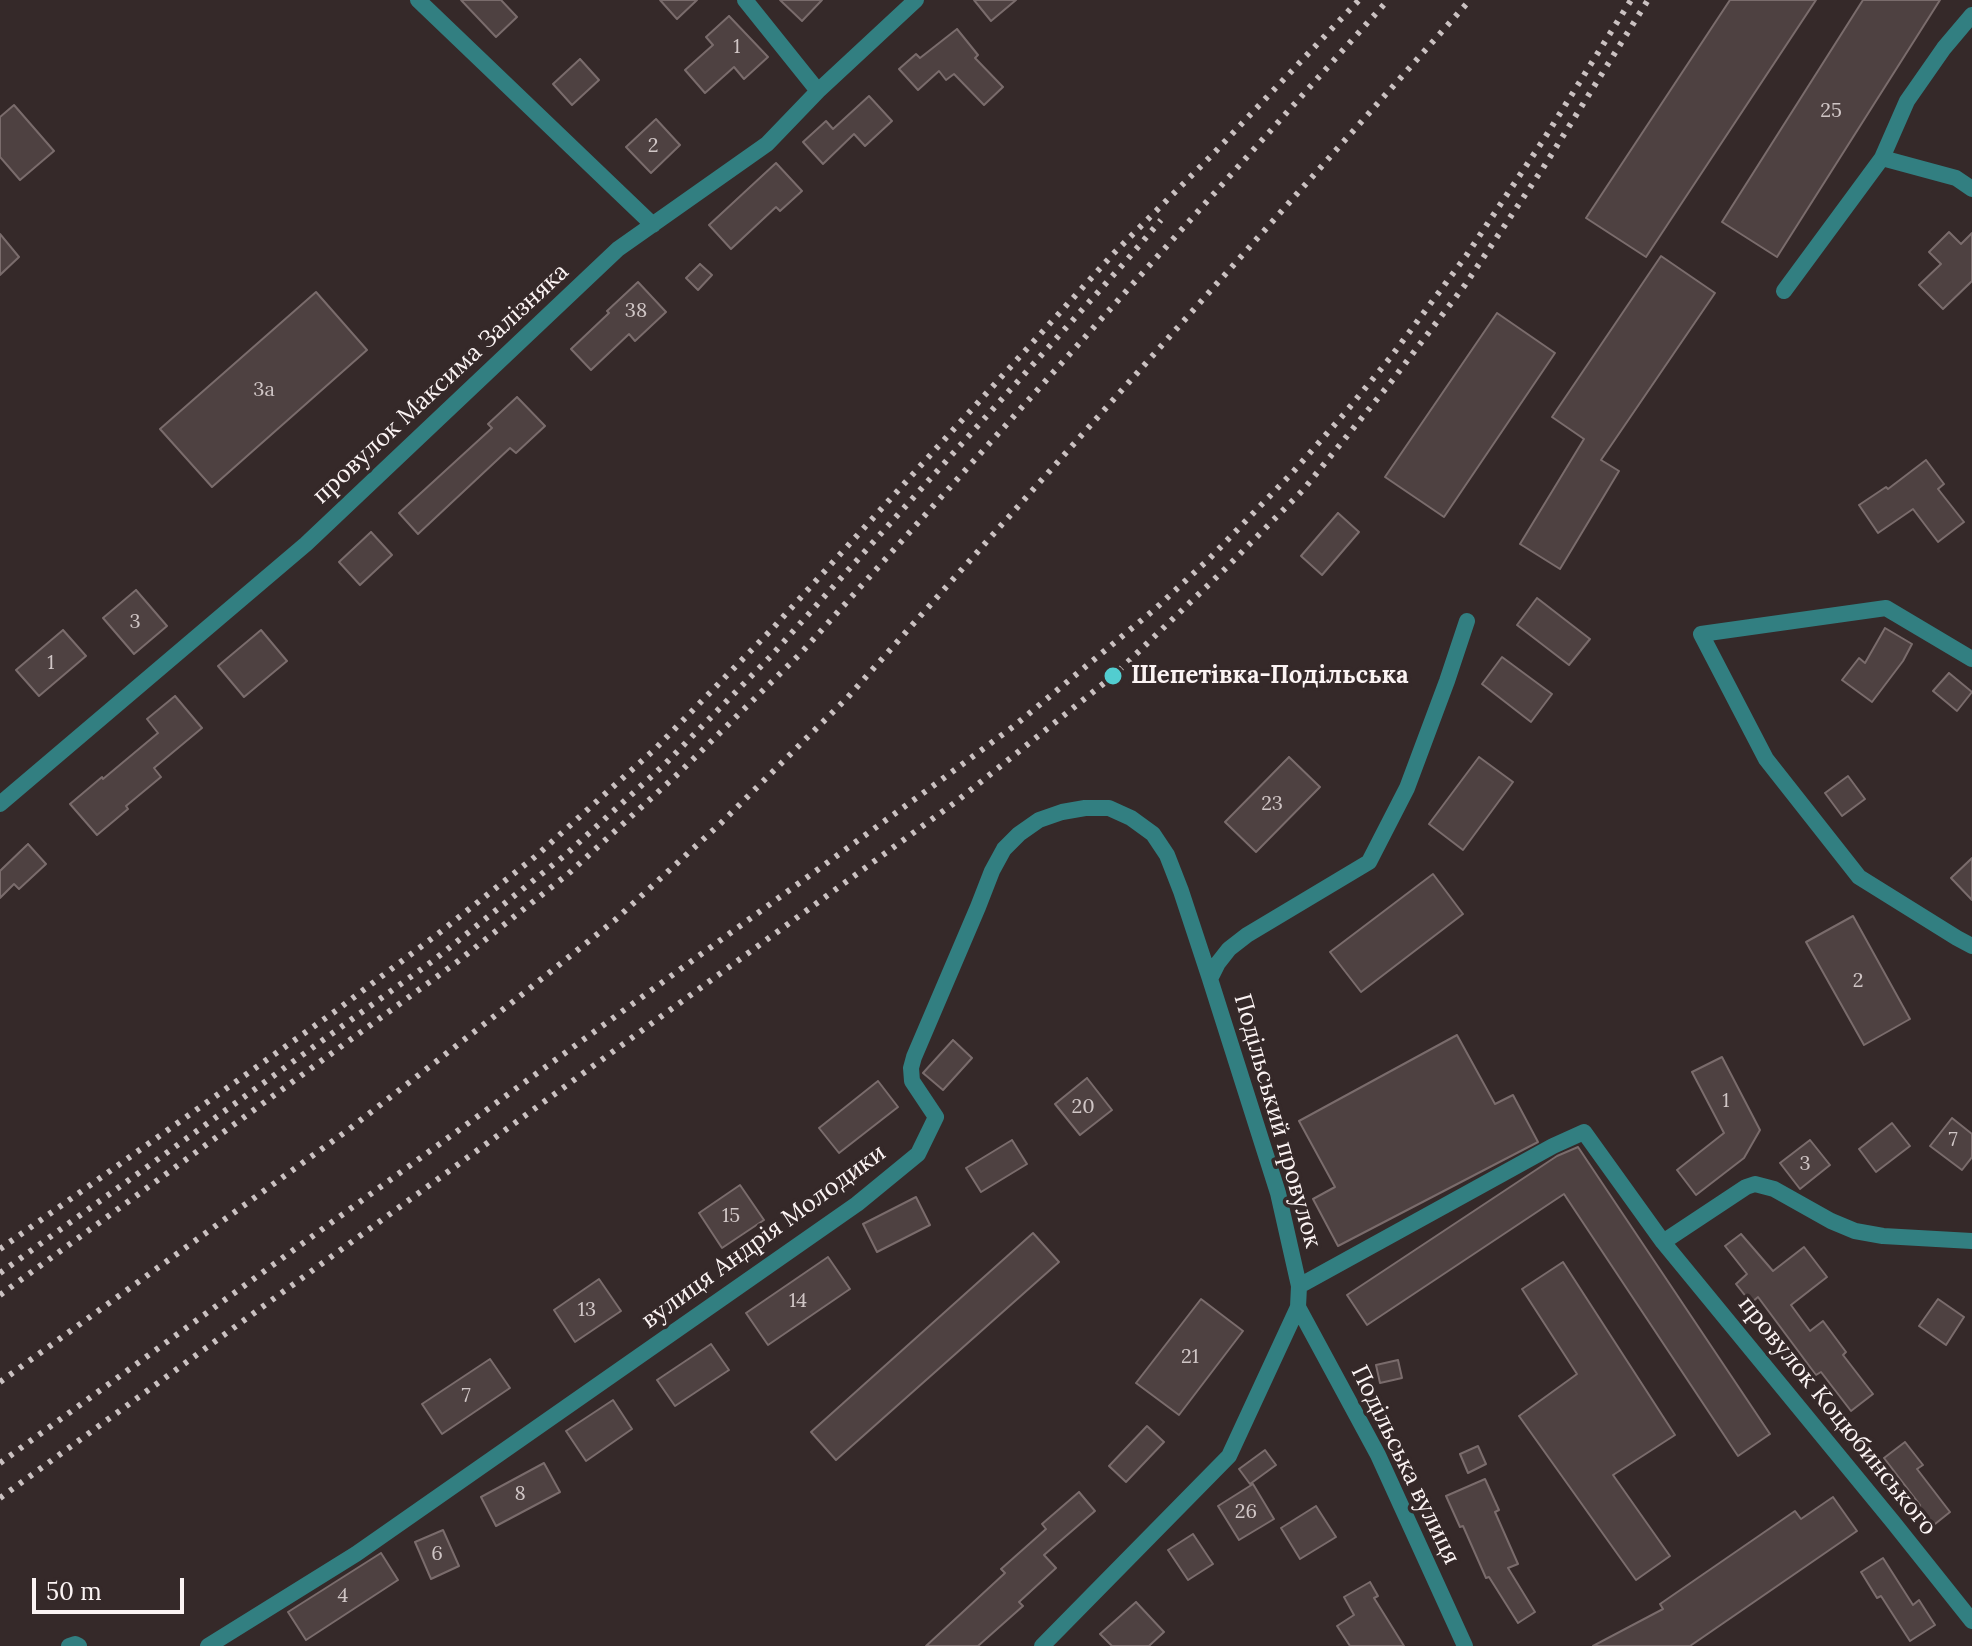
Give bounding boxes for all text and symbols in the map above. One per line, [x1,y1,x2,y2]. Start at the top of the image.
house number: 1 [733,35,741,59]
house number: 25 [1820,99,1842,123]
house number: 2 [648,134,658,158]
street label: провулок Максима Залізняка [307,258,575,510]
house number: 38 [625,299,647,323]
house number: 3а [253,378,275,402]
house number: 3 [129,610,141,634]
house number: 1 [47,651,55,675]
place label: Шепетівка-Подільська [1131,662,1409,690]
marker: Шепетівка-Подільська [1102,665,1124,687]
house number: 23 [1261,792,1283,816]
house number: 2 [1853,969,1863,993]
street label: Подільський провулок [1227,991,1327,1251]
house number: 1 [1722,1089,1730,1113]
house number: 20 [1071,1095,1095,1119]
house number: 7 [1948,1128,1958,1152]
street label: вулиця Андрія Молодики [636,1139,892,1335]
house number: 3 [1799,1152,1811,1176]
house number: 15 [722,1204,740,1228]
house number: 14 [789,1289,807,1313]
street label: провулок Коцюбинського [1732,1291,1942,1541]
house number: 13 [578,1298,596,1322]
house number: 21 [1181,1345,1199,1369]
street label: Подільська вулиця [1344,1361,1466,1569]
house number: 7 [461,1384,471,1408]
house number: 8 [514,1482,526,1506]
house number: 26 [1235,1500,1257,1524]
house number: 6 [431,1542,443,1566]
scale bar [36,1562,188,1612]
text: 50 m [46,1576,102,1607]
house number: 4 [338,1584,348,1608]

